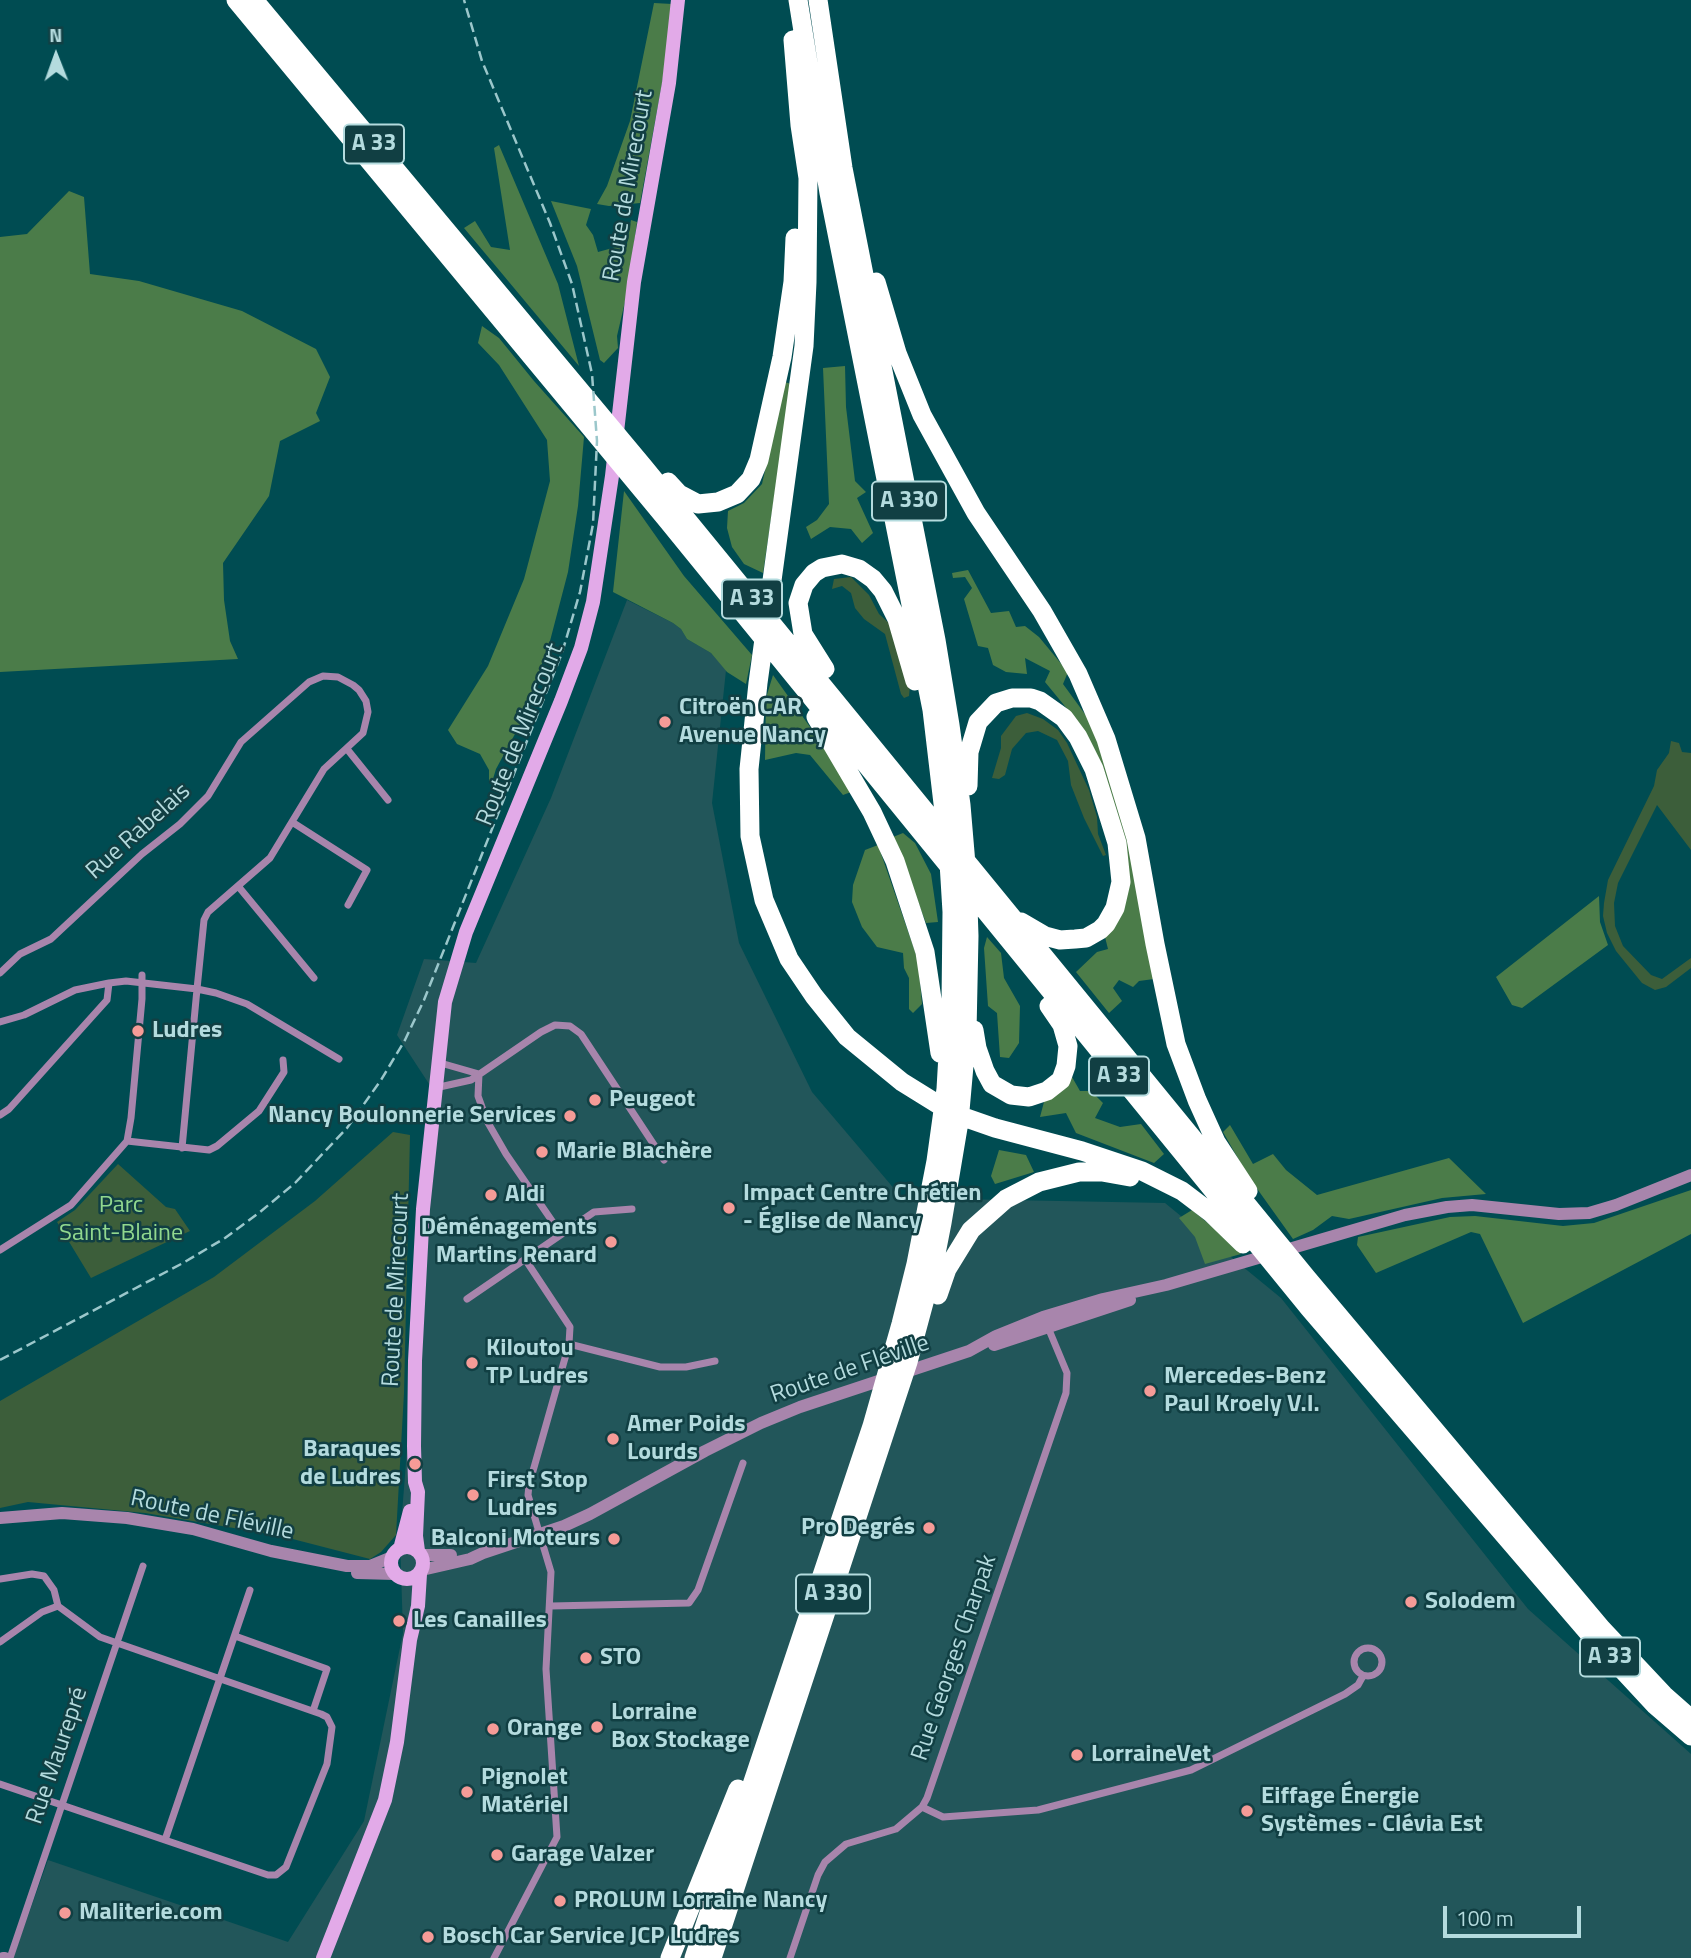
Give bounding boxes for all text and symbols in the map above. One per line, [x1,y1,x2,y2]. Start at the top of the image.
text: N [49,20,62,49]
north arrow [21,21,91,91]
street label: Route de Mirecourt [598,88,660,284]
road number: A 33 [344,125,404,164]
road number: A 330 [872,481,946,520]
road number: A 33 [722,580,782,618]
street label: Route de Mirecourt [471,640,571,830]
place label: Citroën CAR Avenue Nancy [679,694,826,750]
marker: Citroën CAR Avenue Nancy [657,714,673,730]
street label: Rue Rabelais [81,778,197,886]
place label: Ludres [152,1017,222,1045]
marker: Ludres [130,1023,146,1039]
road number: A 33 [1089,1056,1149,1096]
place label: Peugeot [609,1086,695,1114]
marker: Peugeot [587,1092,603,1108]
place label: Nancy Boulonnerie Services [268,1102,556,1130]
marker: Nancy Boulonnerie Services [562,1108,578,1124]
place label: Marie Blachère [556,1138,712,1166]
marker: Marie Blachère [534,1144,550,1160]
place label: Impact Centre Chrétien - Église de Nancy [743,1180,981,1236]
place label: Aldi [505,1181,545,1209]
marker: Aldi [483,1187,499,1203]
park label: Parc Saint-Blaine [59,1192,183,1248]
street label: Route de Mirecourt [378,1192,416,1388]
marker: Impact Centre Chrétien - Église de Nancy [721,1200,737,1216]
place label: Déménagements Martins Renard [421,1214,597,1270]
marker: Déménagements Martins Renard [603,1234,619,1250]
street label: Route de Fléville [767,1329,933,1411]
place label: Kiloutou TP Ludres [486,1335,588,1391]
marker: Kiloutou TP Ludres [464,1355,480,1371]
place label: Mercedes-Benz Paul Kroely V.I. [1164,1363,1326,1419]
marker: Mercedes-Benz Paul Kroely V.I. [1142,1383,1158,1399]
place label: Amer Poids Lourds [627,1411,746,1467]
marker: Amer Poids Lourds [605,1431,621,1447]
place label: Baraques de Ludres [300,1436,401,1492]
marker: Baraques de Ludres [407,1456,423,1472]
place label: First Stop Ludres [487,1467,588,1523]
street label: Route de Fléville [128,1485,296,1547]
marker: First Stop Ludres [465,1487,481,1503]
place label: Pro Degrés [801,1514,915,1542]
marker: Pro Degrés [921,1520,937,1536]
place label: Balconi Moteurs [431,1525,600,1553]
marker: Balconi Moteurs [606,1531,622,1547]
street label: Rue Georges Charpak [906,1551,1004,1765]
road number: A 330 [796,1574,870,1614]
place label: Solodem [1425,1588,1516,1616]
marker: Solodem [1403,1594,1419,1610]
place label: Les Canailles [413,1607,547,1635]
marker: Les Canailles [391,1613,407,1629]
road number: A 33 [1580,1638,1640,1676]
place label: STO [600,1644,641,1672]
marker: STO [578,1650,594,1666]
street label: Rue Maurepré [21,1684,95,1828]
place label: Lorraine Box Stockage [611,1699,750,1755]
place label: Orange [507,1715,582,1743]
marker: Lorraine Box Stockage [589,1719,605,1735]
marker: Orange [485,1721,501,1737]
place label: LorraineVet [1091,1741,1211,1769]
marker: LorraineVet [1069,1747,1085,1763]
place label: Pignolet Matériel [481,1764,569,1820]
place label: Eiffage Énergie Systèmes - Clévia Est [1261,1783,1483,1839]
marker: Pignolet Matériel [459,1784,475,1800]
marker: Eiffage Énergie Systèmes - Clévia Est [1239,1803,1255,1819]
place label: Garage Valzer [511,1841,654,1869]
marker: Garage Valzer [489,1847,505,1863]
place label: PROLUM Lorraine Nancy [574,1887,828,1915]
scale bar [1446,1892,1584,1936]
marker: PROLUM Lorraine Nancy [552,1893,568,1909]
place label: Maliterie.com [79,1899,223,1927]
text: 100 m [1456,1902,1513,1934]
marker: Maliterie.com [57,1905,73,1921]
place label: Bosch Car Service JCP Ludres [442,1923,740,1951]
marker: Bosch Car Service JCP Ludres [420,1929,436,1945]

